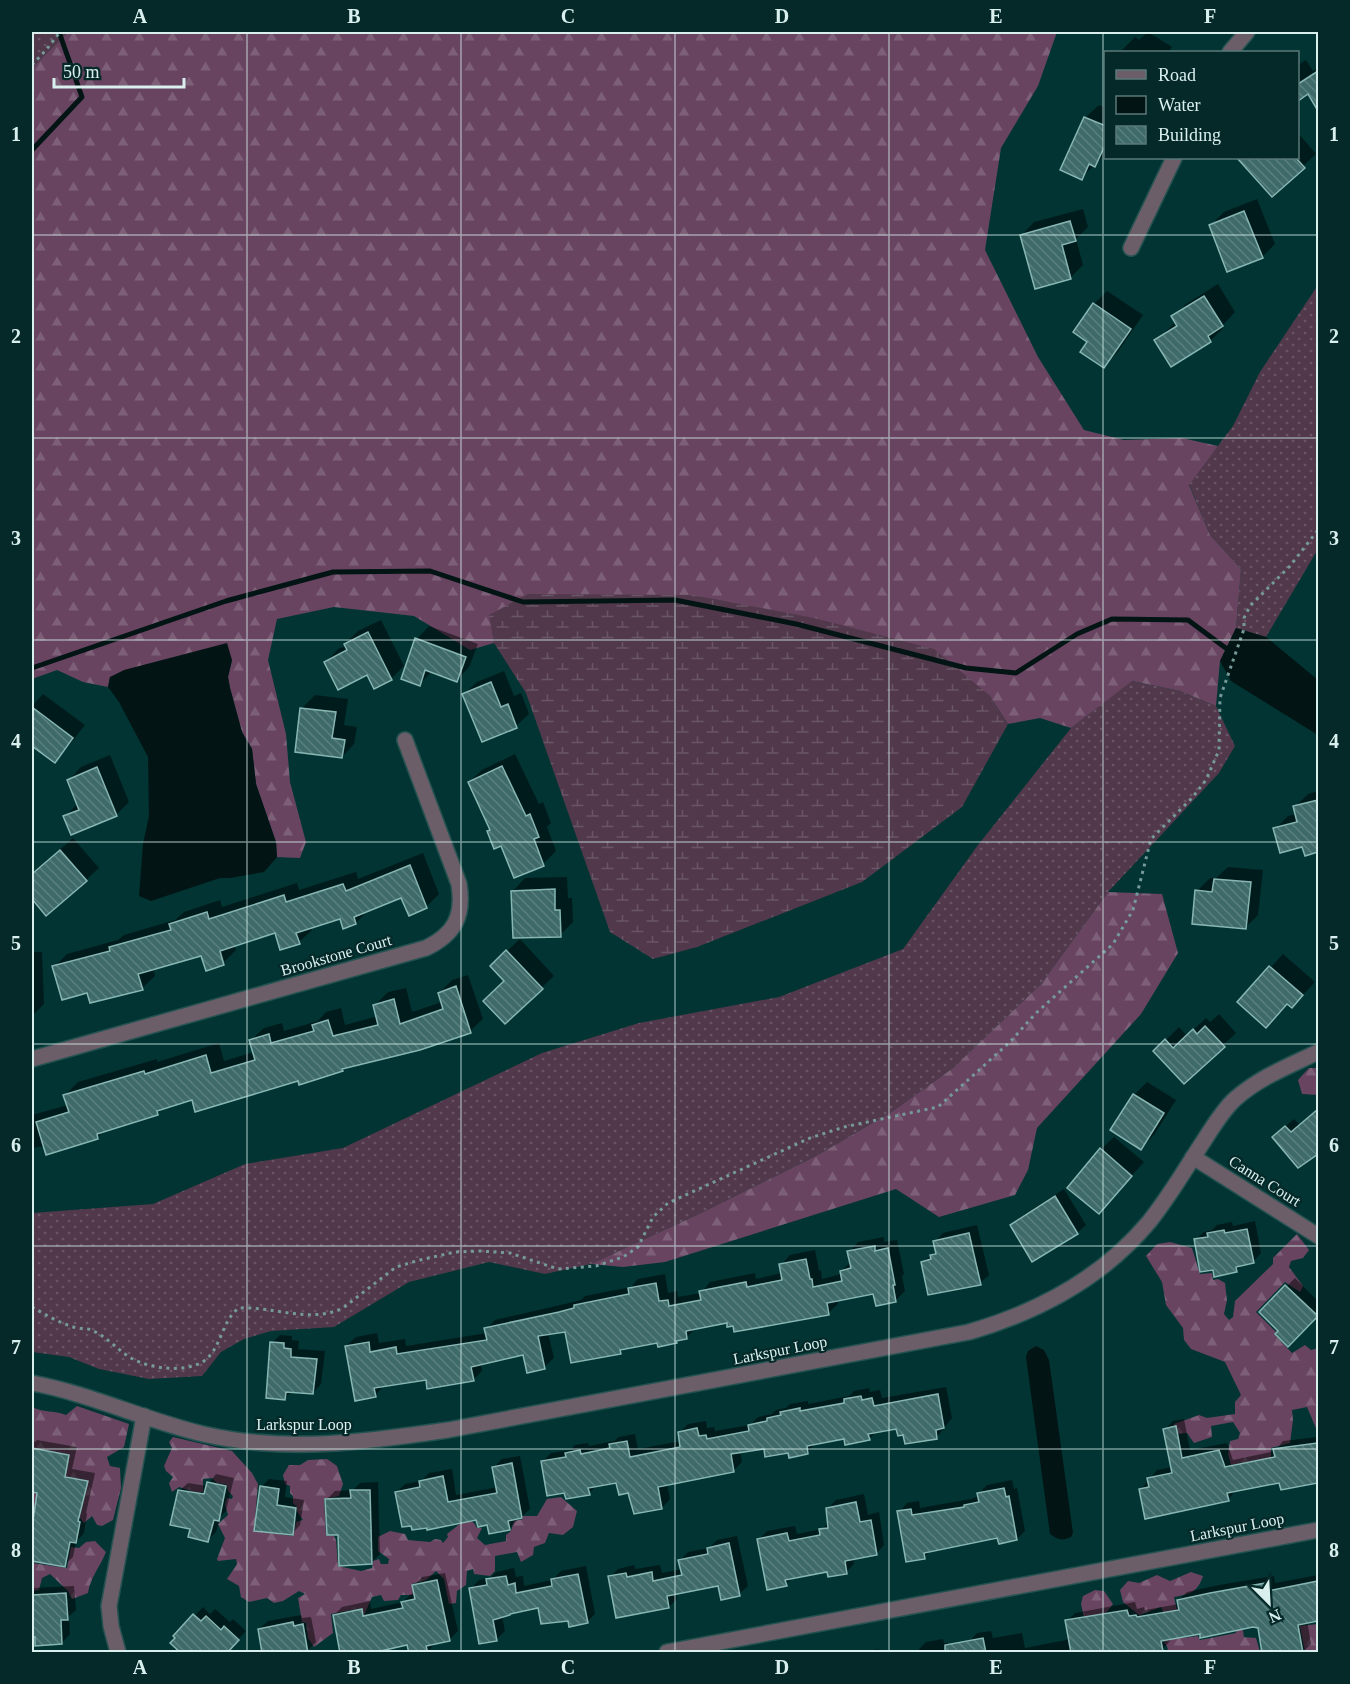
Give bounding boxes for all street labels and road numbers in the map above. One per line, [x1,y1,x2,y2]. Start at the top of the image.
street label: Brookstone Court [279,931,394,979]
street label: Canna Court [1226,1152,1304,1210]
street label: Larkspur Loop [731,1333,829,1368]
street label: Larkspur Loop [256,1416,352,1434]
street label: Larkspur Loop [1188,1510,1286,1545]

